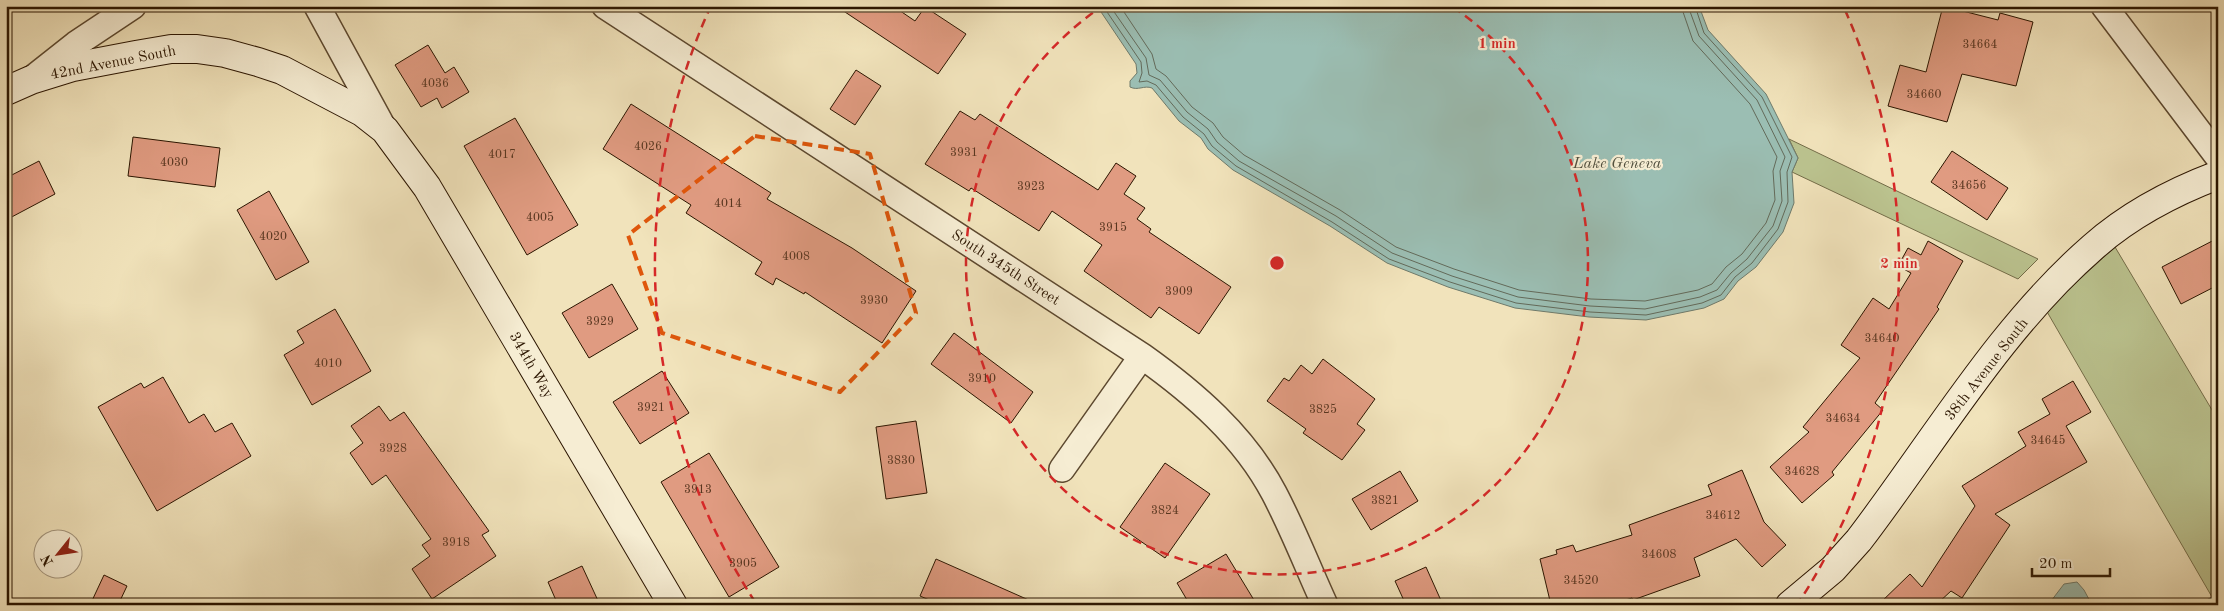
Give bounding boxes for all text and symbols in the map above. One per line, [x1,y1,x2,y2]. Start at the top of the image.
text: 1 min [1478,37,1516,52]
house number: 34664 [1963,39,1997,51]
street label: 42nd Avenue South [49,44,177,83]
house number: 4036 [421,78,449,90]
house number: 34660 [1907,89,1941,101]
house number: 4026 [634,141,662,153]
house number: 3931 [950,147,978,159]
house number: 4017 [488,149,516,161]
water label: Lake Geneva [1572,156,1662,172]
house number: 4030 [160,157,188,169]
house number: 34656 [1952,179,1986,192]
house number: 3923 [1017,181,1045,193]
house number: 4014 [714,198,742,210]
house number: 4005 [526,211,554,224]
house number: 3915 [1099,221,1127,234]
street label: South 345th Street [948,228,1062,309]
house number: 4020 [259,231,287,243]
house number: 4008 [782,251,810,263]
centre of rings [1268,254,1286,272]
text: 2 min [1880,257,1918,272]
house number: 3909 [1165,286,1193,298]
house number: 3930 [860,295,888,307]
house number: 3929 [586,316,614,328]
street label: 38th Avenue South [1943,316,2032,424]
street label: 344th Way [506,330,556,401]
house number: 34640 [1865,333,1899,345]
house number: 4010 [314,358,342,370]
house number: 3910 [968,373,996,385]
house number: 3921 [637,402,665,414]
house number: 3825 [1309,403,1337,416]
house number: 34634 [1826,413,1860,425]
house number: 34645 [2031,434,2065,447]
house number: 3928 [379,443,407,455]
house number: 3830 [887,455,915,467]
house number: 34628 [1785,466,1819,478]
house number: 3913 [684,484,712,496]
house number: 3821 [1371,495,1399,507]
house number: 3824 [1151,505,1179,517]
house number: 34612 [1706,510,1740,522]
north arrow [32,528,82,578]
house number: 3918 [442,537,470,549]
scale bar [2032,546,2109,578]
house number: 34608 [1642,549,1676,561]
text: N [39,552,56,568]
house number: 3905 [729,557,757,570]
text: 20 m [2039,557,2073,572]
house number: 34520 [1564,574,1598,587]

